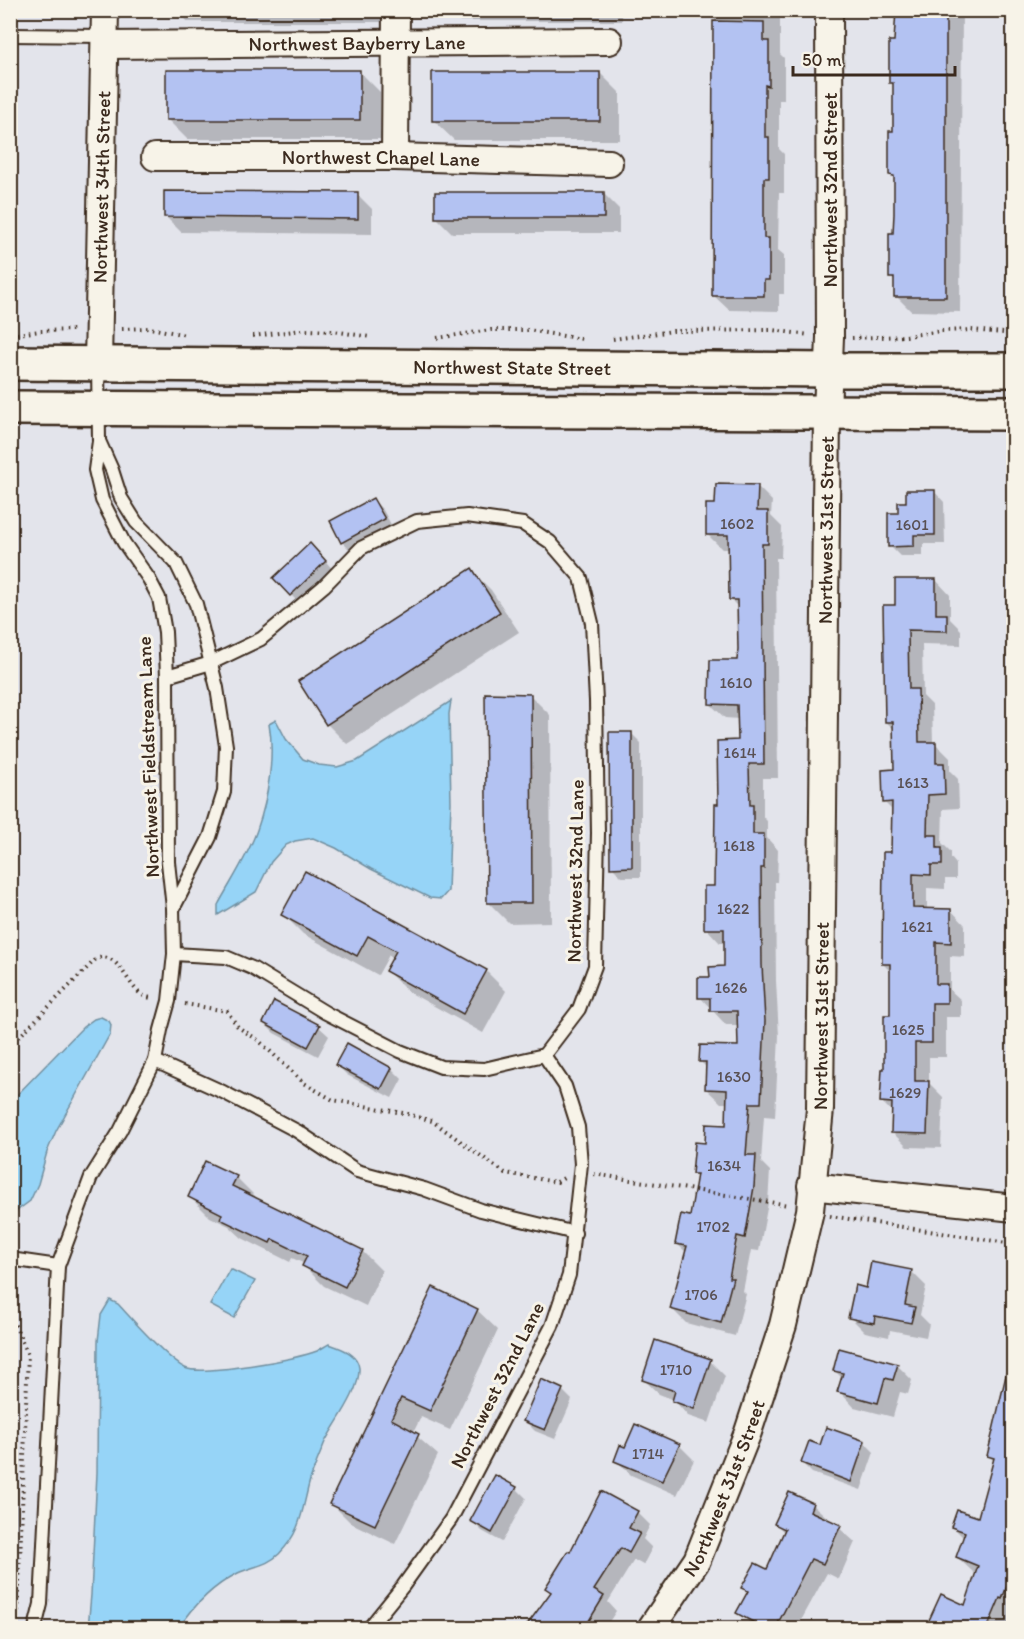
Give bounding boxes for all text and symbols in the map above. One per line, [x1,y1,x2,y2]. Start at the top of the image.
street label: Northwest Bayberry Lane [248,30,466,56]
scale bar [793,39,955,77]
text: 50 m [802,49,842,71]
street label: Northwest 34th Street [88,90,115,283]
street label: Northwest 32nd Street [818,92,842,287]
street label: Northwest Chapel Lane [282,145,481,171]
street label: Northwest State Street [413,354,612,380]
street label: Northwest 31st Street [813,435,839,624]
house number: 1602 [720,514,755,533]
house number: 1601 [895,515,929,534]
street label: Northwest Fieldstream Lane [132,636,164,878]
house number: 1610 [719,673,753,692]
house number: 1614 [724,743,757,762]
house number: 1613 [897,773,929,792]
street label: Northwest 32nd Lane [561,779,589,963]
house number: 1618 [723,836,755,855]
house number: 1622 [717,899,750,918]
house number: 1621 [901,917,933,936]
street label: Northwest 31st Street [808,921,834,1110]
house number: 1626 [715,978,747,997]
house number: 1625 [892,1020,924,1039]
house number: 1630 [717,1067,751,1086]
house number: 1629 [889,1083,921,1102]
house number: 1634 [707,1156,741,1175]
house number: 1702 [696,1217,730,1236]
house number: 1706 [684,1285,718,1304]
street label: Northwest 32nd Lane [445,1298,549,1472]
house number: 1710 [660,1360,692,1379]
street label: Northwest 31st Street [677,1396,770,1581]
house number: 1714 [632,1444,665,1463]

